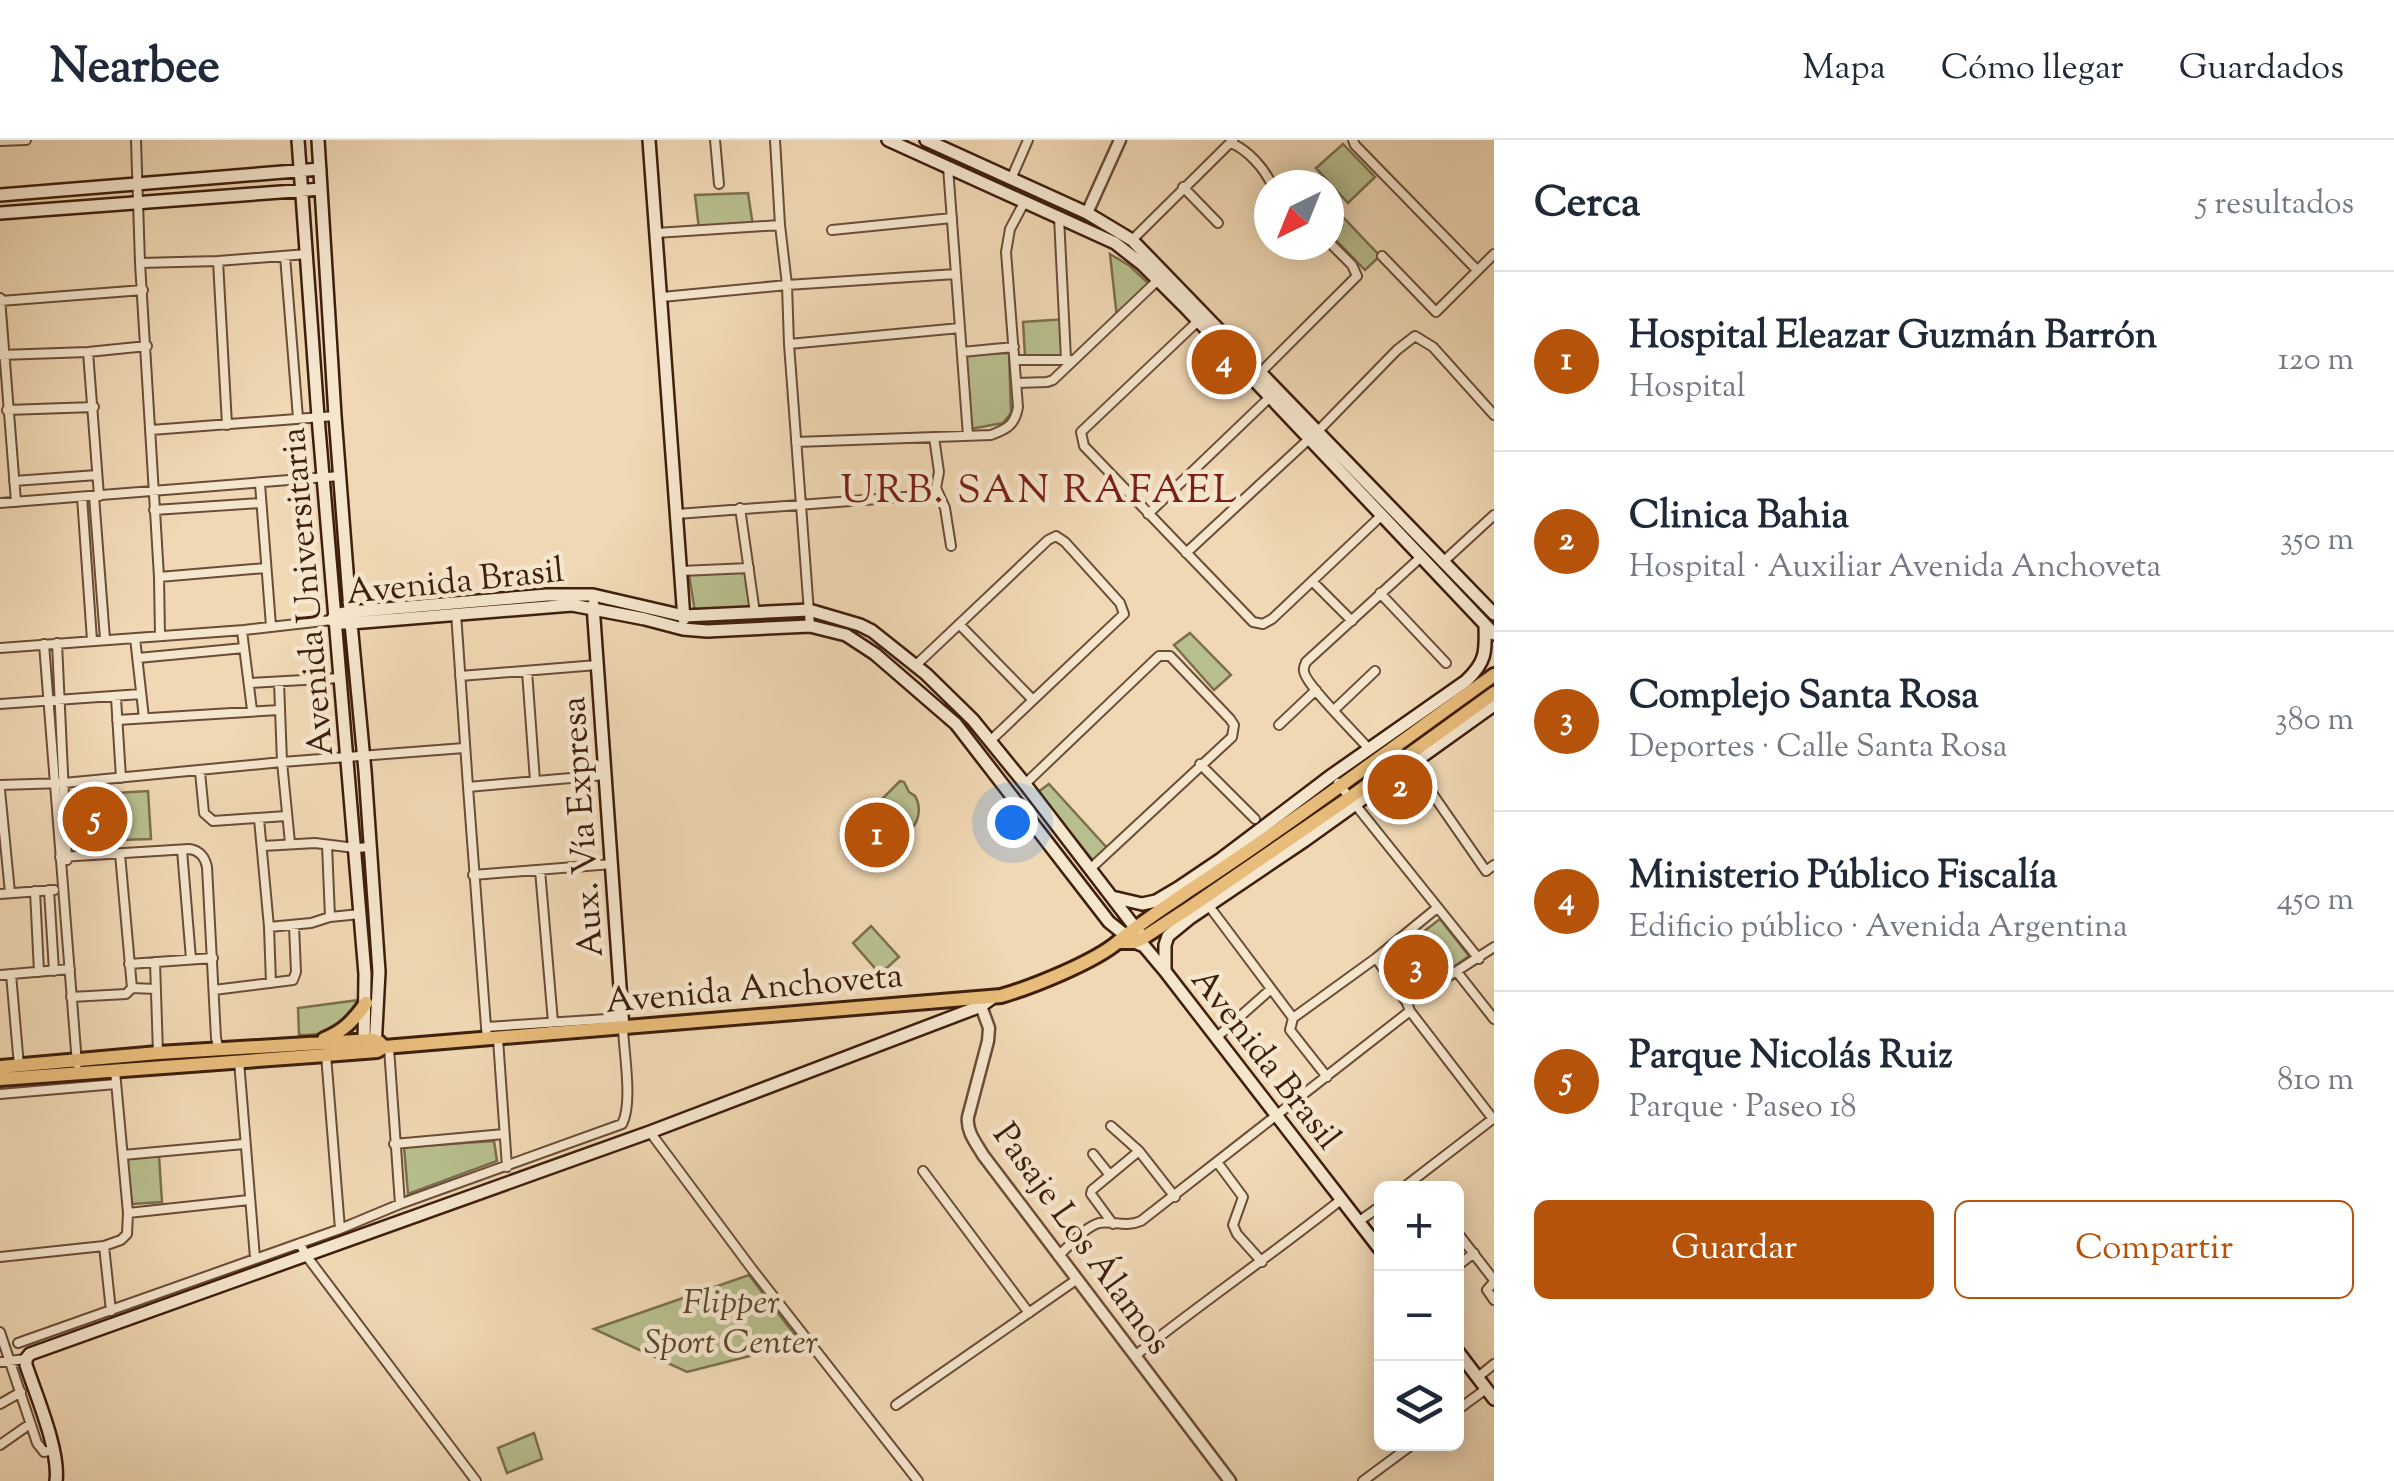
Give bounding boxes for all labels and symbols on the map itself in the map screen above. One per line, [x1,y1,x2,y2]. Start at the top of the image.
north arrow [1254,170,1344,260]
pin: 4 [1192,324,1256,400]
street label: Avenida Universitaria [270,425,349,758]
district label: URB. SAN RAFAEL [841,464,1239,521]
street label: Avenida Brasil [344,547,567,620]
street label: Aux. Vía Expresa [550,695,619,959]
pin: 2 [1368,750,1432,824]
pin: 5 [62,782,128,856]
your location [987,797,1038,848]
pin: 1 [844,798,910,872]
pin: 3 [1384,930,1448,1004]
street label: Avenida Anchoveta [604,952,905,1029]
street label: Avenida Brasil [1177,958,1352,1162]
street label: Pasaje Los Álamos [979,1114,1182,1367]
park label: Flipper Sport Center [644,1279,818,1370]

